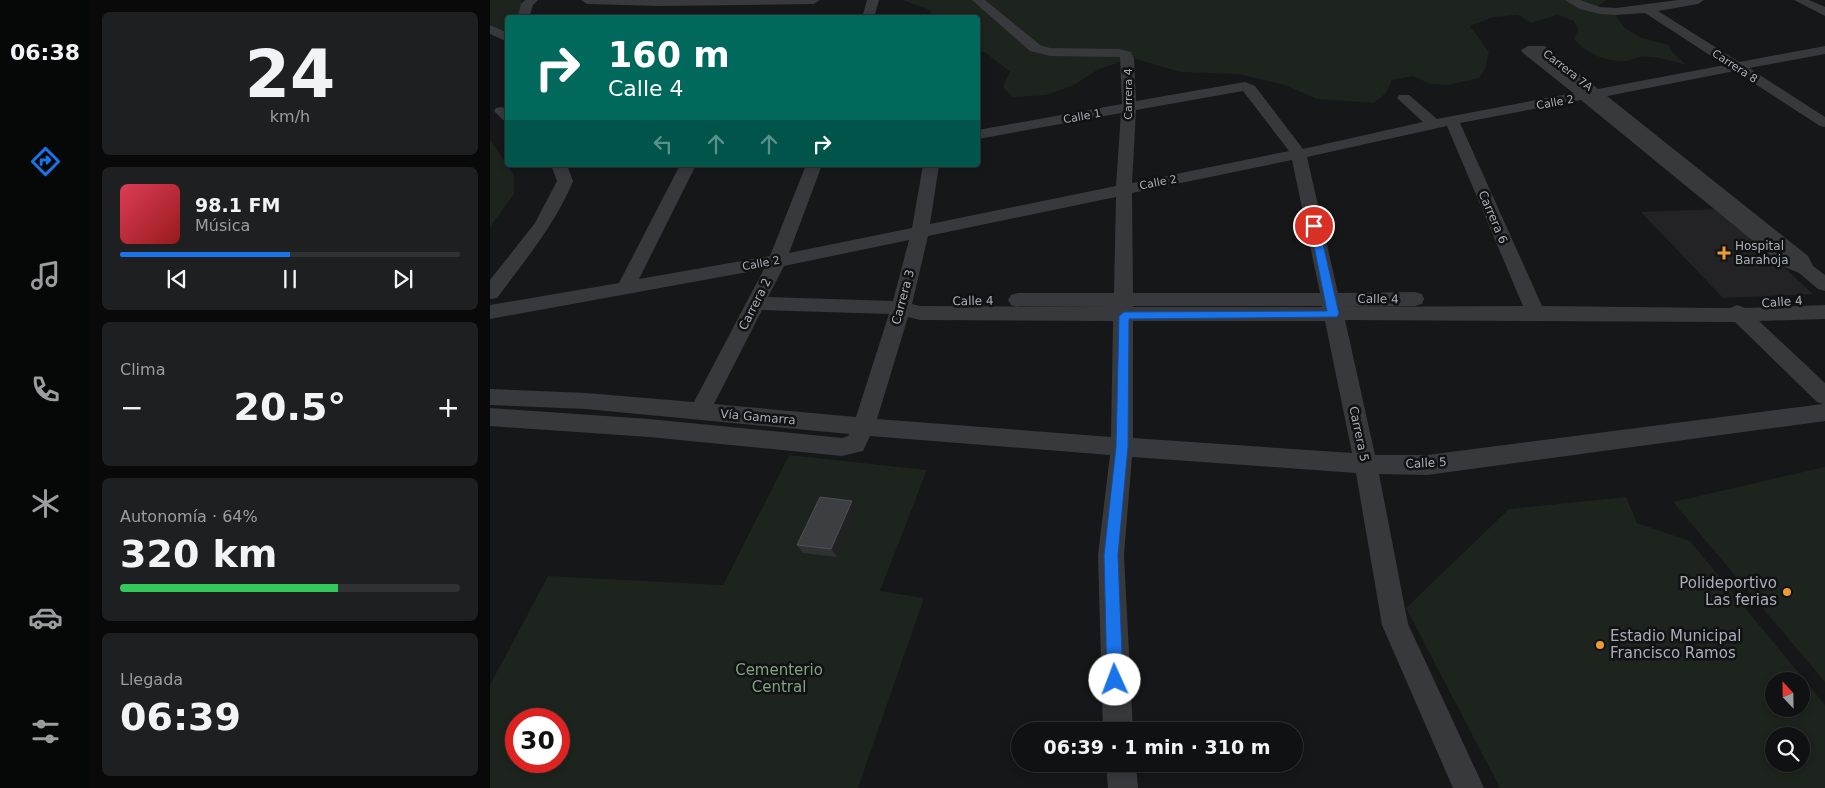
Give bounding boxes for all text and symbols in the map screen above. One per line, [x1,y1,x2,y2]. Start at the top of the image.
icon: right [525,35,590,100]
text: 160 m [608,35,730,75]
text: 24 [245,37,335,112]
text: 06:38 [10,40,80,65]
street label: Carrera 7A [1540,47,1595,94]
street label: Carrera 8 [1710,47,1760,86]
street label: Carrera 4 [1122,68,1135,120]
text: Calle 4 [608,76,684,101]
street label: Calle 2 [1535,93,1575,112]
text: km/h [270,107,310,126]
street label: Calle 1 [1062,107,1102,126]
icon: left [649,130,677,158]
icon: ahead [702,130,730,158]
icon: ahead [755,130,783,158]
icon: right [808,130,836,158]
icon: directions [28,144,63,179]
street label: Calle 2 [1138,173,1178,192]
street label: Carrera 6 [1476,188,1510,246]
text: 98.1 FM [195,194,280,216]
pin [1293,205,1335,247]
icon: arrive [1300,212,1328,240]
text: Música [195,216,250,235]
place label: Hospital Barahoja [1735,239,1789,267]
marker: Hospital Barahoja [1717,246,1731,260]
street label: Calle 2 [741,254,781,273]
icon: music [28,258,63,293]
icon: previous [163,265,191,293]
icon: pause [276,265,304,293]
icon: next [389,265,417,293]
street label: Carrera 3 [889,268,917,326]
street label: Carrera 2 [736,276,774,332]
street label: Calle 4 [1357,292,1399,306]
street label: Calle 4 [952,294,994,308]
street label: Calle 4 [1761,294,1803,310]
text: Clima [120,360,165,379]
icon: phone [28,372,63,407]
text: 20.5° [234,385,346,429]
text: − [120,391,143,424]
text: + [437,391,460,424]
street label: Carrera 5 [1346,405,1372,463]
street label: Vía Gamarra [720,407,796,427]
street label: Calle 5 [1405,455,1447,471]
icon: climate [28,486,63,521]
text: Autonomía · 64% [120,507,258,526]
text: 320 km [120,532,277,576]
place label: Polideportivo Las ferias [1679,574,1777,609]
marker: Polideportivo Las ferias [1781,586,1793,598]
icon: car [28,600,63,635]
place label: Estadio Municipal Francisco Ramos [1610,627,1741,662]
marker: Estadio Municipal Francisco Ramos [1594,639,1606,651]
position arrow [1088,653,1140,705]
park label: Cementerio Central [735,661,823,696]
text: Llegada [120,670,183,689]
north arrow [1765,672,1810,718]
map controls [1765,672,1810,772]
text: 06:39 [120,695,241,739]
speed limit sign: 30 [505,708,570,773]
icon: filters [28,714,63,749]
button: search [1765,727,1810,772]
text: 06:39 · 1 min · 310 m [1043,736,1271,758]

